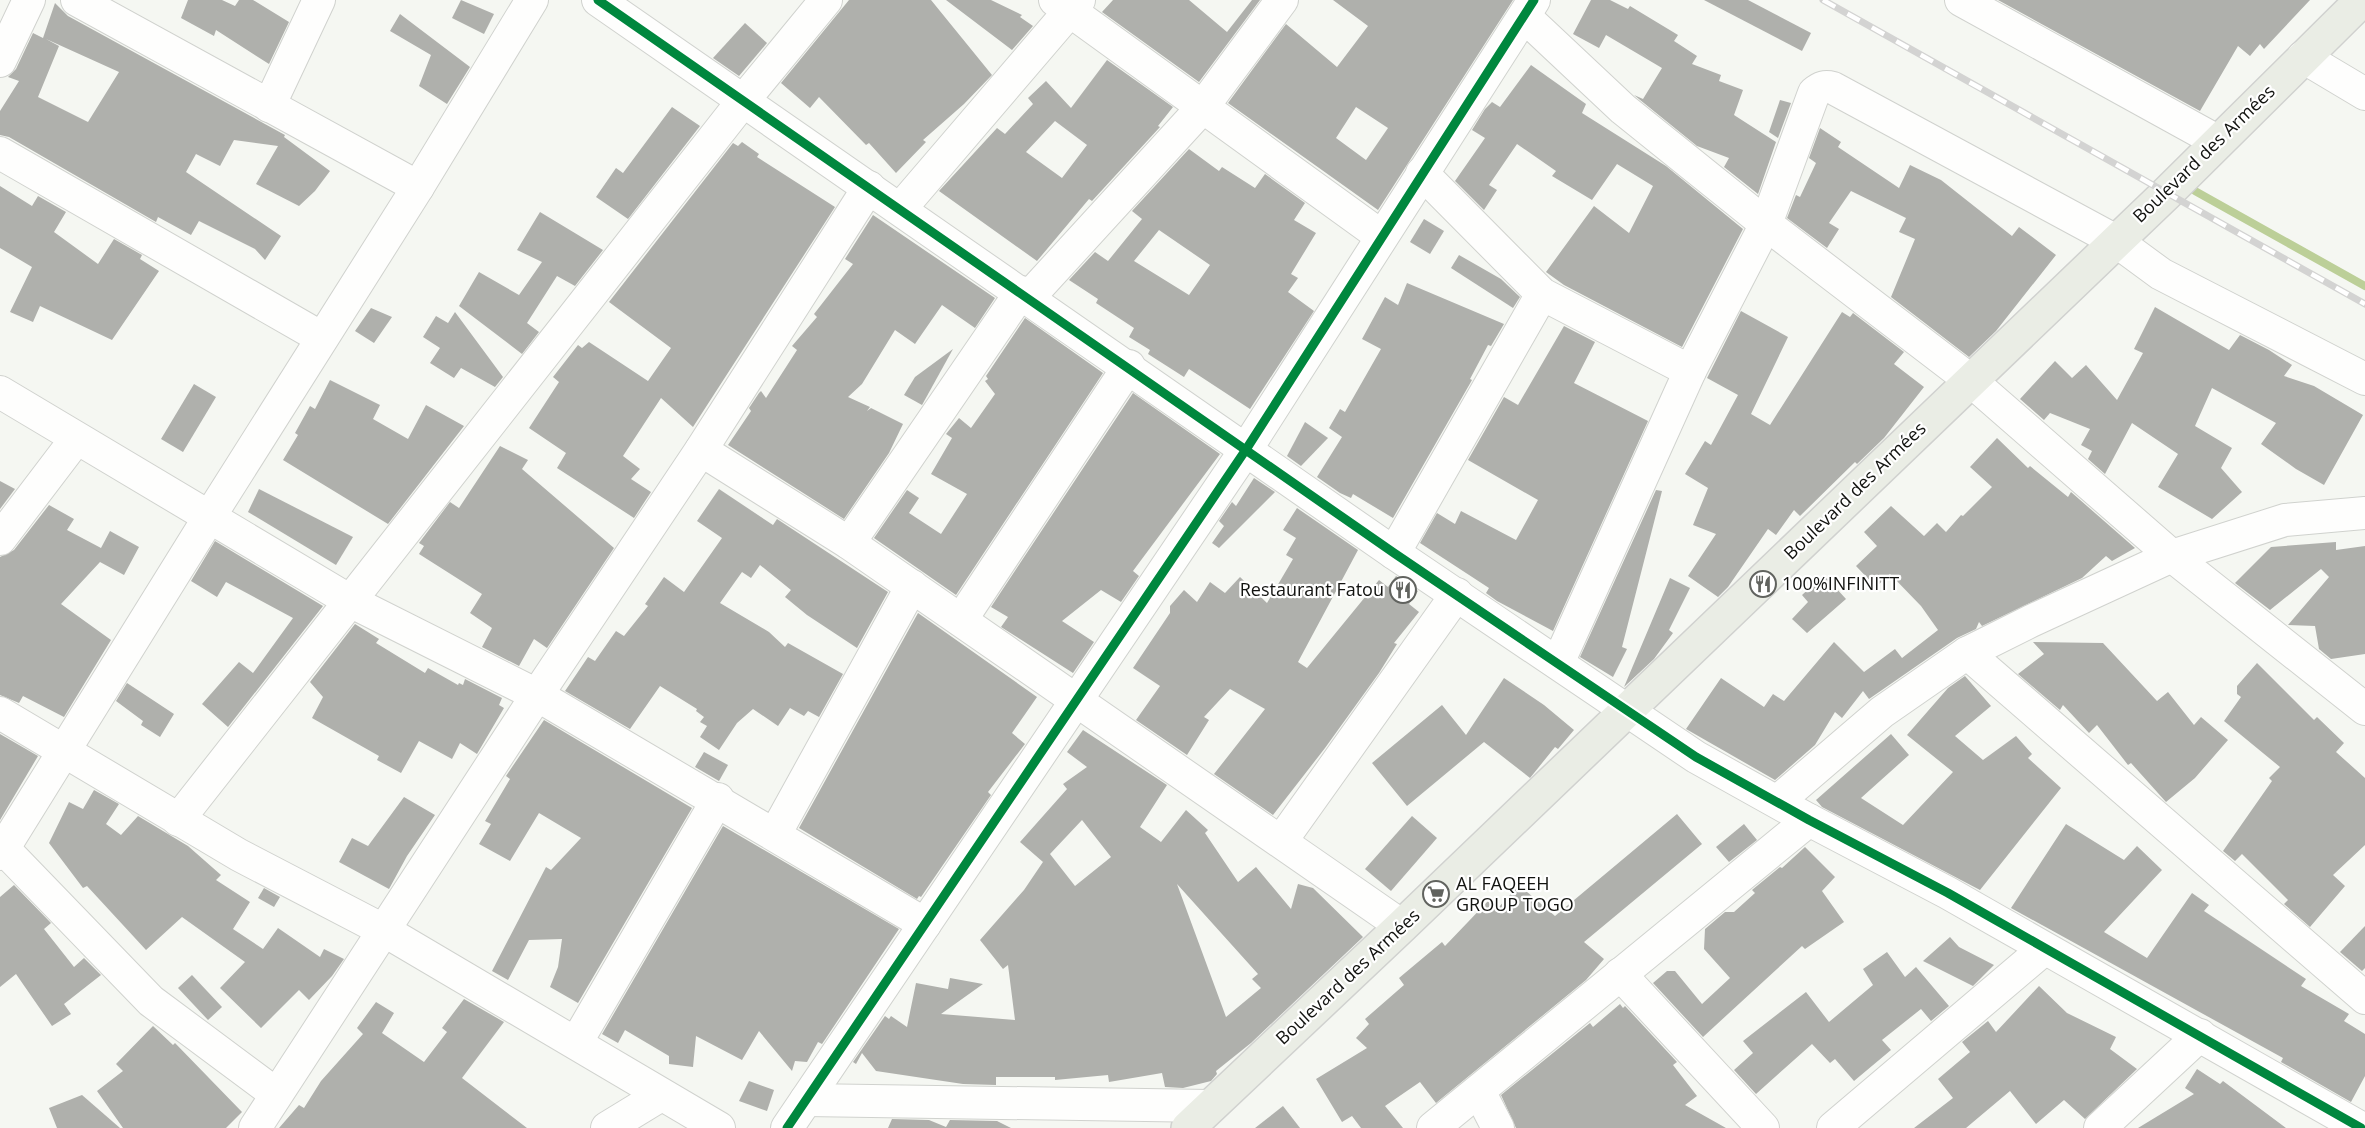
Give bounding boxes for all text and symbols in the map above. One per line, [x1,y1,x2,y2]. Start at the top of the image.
street label: Boulevard des Armées [2127,79,2280,227]
street label: Boulevard des Armées [1778,416,1931,564]
restaurant icon: 100%INFINITT [1748,569,1778,599]
place label: 100%INFINITT [1782,571,1899,595]
restaurant icon: Restaurant Fatou [1388,575,1418,605]
place label: Restaurant Fatou [1240,577,1384,601]
place label: AL FAQEEH GROUP TOGO [1456,871,1574,916]
supermarket icon: AL FAQEEH GROUP TOGO [1421,879,1451,909]
street label: Boulevard des Armées [1270,903,1425,1049]

